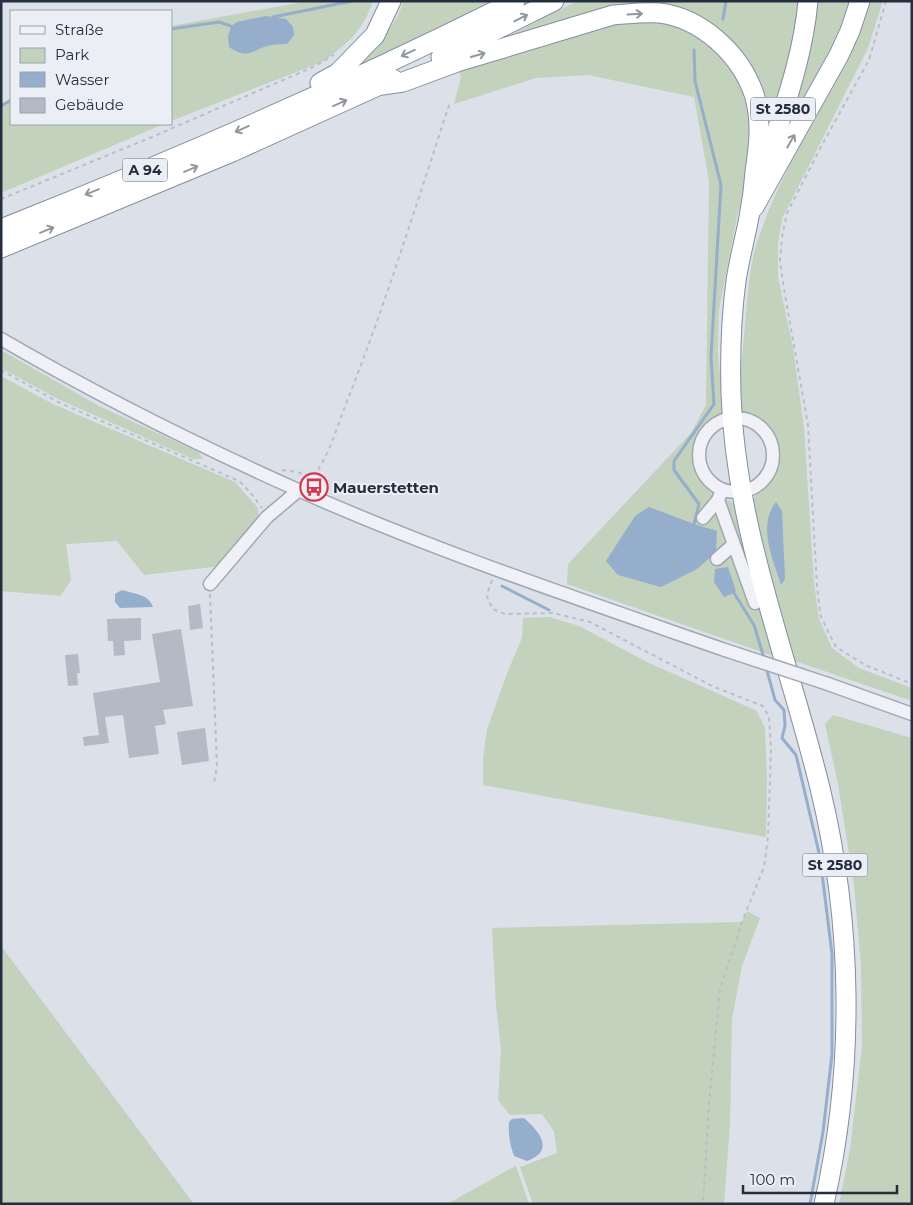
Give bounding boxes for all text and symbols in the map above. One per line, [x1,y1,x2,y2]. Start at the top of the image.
one-way arrow [627,9,643,18]
legend [10,10,172,125]
one-way arrow [513,13,528,23]
text: Straße [55,20,104,39]
text: Park [55,45,89,64]
one-way arrow [401,49,416,58]
one-way arrow [470,50,486,60]
text: Wasser [55,70,109,89]
text: Gebäude [55,95,124,114]
one-way arrow [332,98,347,108]
road number: St 2580 [750,98,816,120]
one-way arrow [235,125,250,135]
one-way arrow [787,135,797,149]
road number: A 94 [122,158,168,182]
one-way arrow [183,164,198,174]
one-way arrow [85,188,100,197]
one-way arrow [38,225,54,234]
bus stop icon: Mauerstetten [299,472,329,502]
place label: Mauerstetten [333,478,439,497]
road number: St 2580 [802,854,868,876]
scale bar [743,1162,897,1194]
text: 100 m [750,1170,795,1189]

